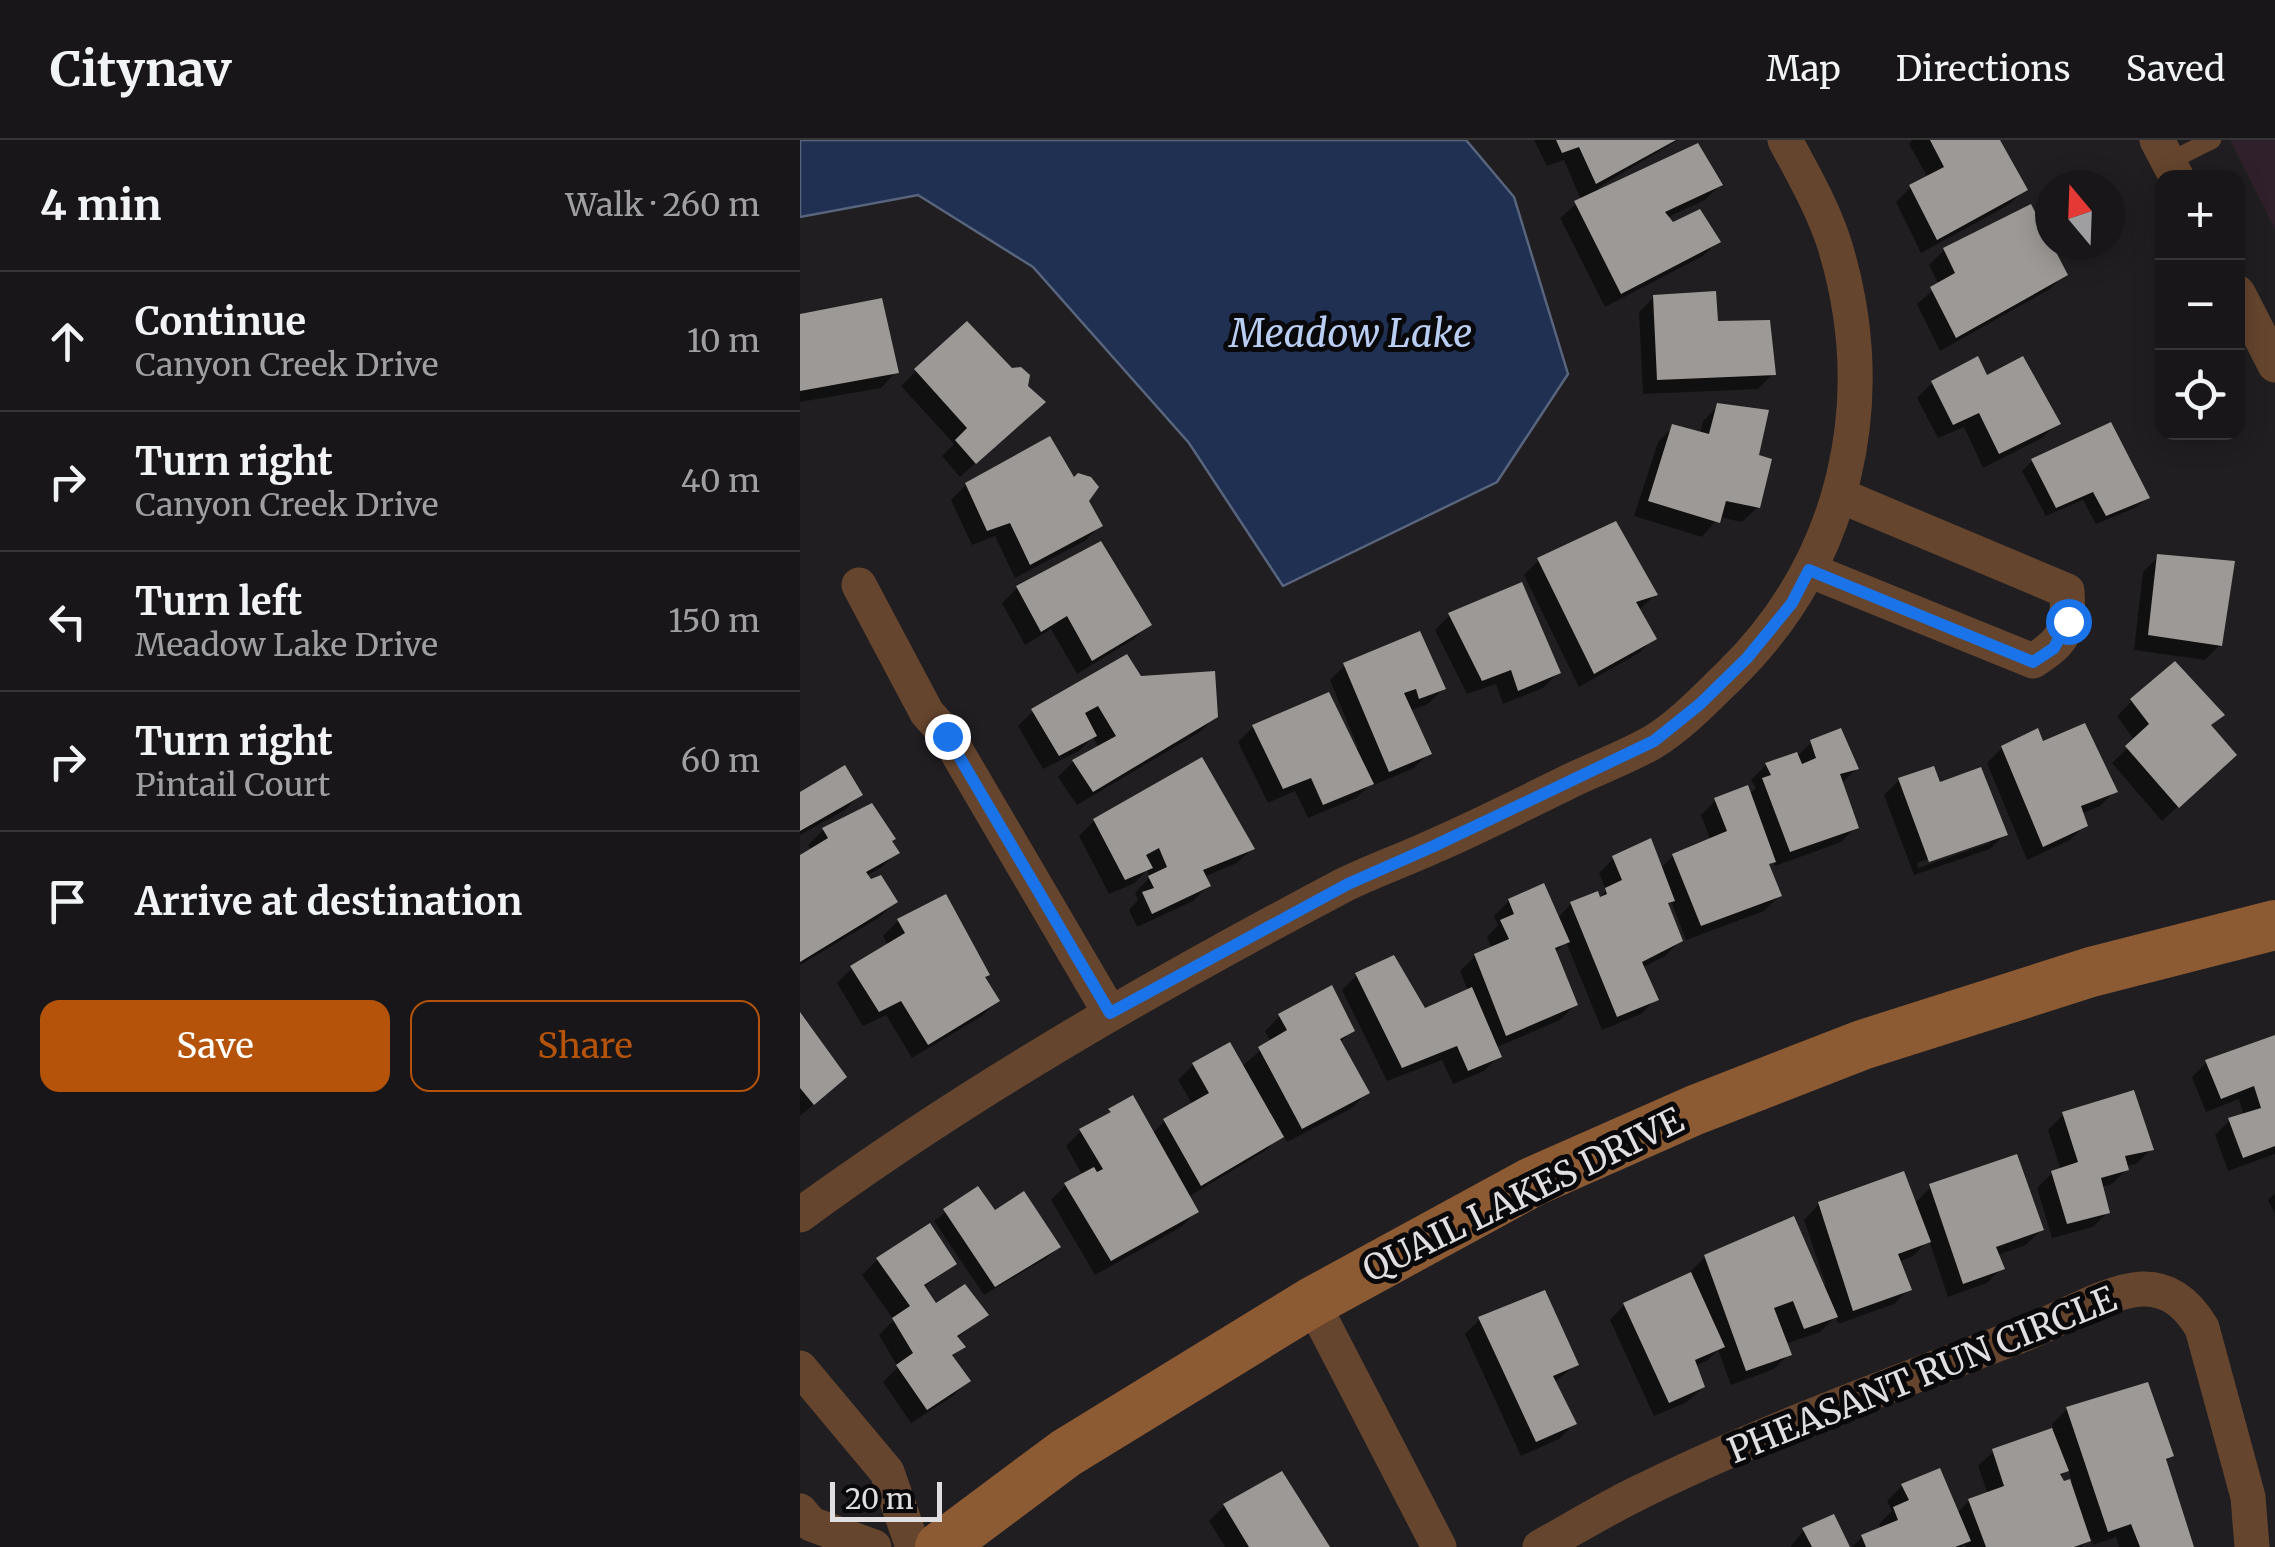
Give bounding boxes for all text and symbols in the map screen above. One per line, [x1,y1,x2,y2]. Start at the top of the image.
text: Citynav [50,39,232,99]
text: Map [1766,47,1841,91]
text: Directions [1896,47,2071,91]
text: Saved [2126,47,2225,91]
north arrow [2035,170,2125,260]
map controls [2155,170,2245,440]
button: + [2155,170,2245,260]
text: 4 min [40,179,162,231]
text: Walk · 260 m [566,185,760,225]
button: − [2155,260,2245,350]
text: Continue [135,298,306,345]
water label: Meadow Lake [1228,310,1472,357]
icon: ahead [40,314,95,369]
text: 10 m [687,321,760,361]
text: Canyon Creek Drive [135,345,438,385]
button: locate [2155,350,2245,440]
text: Turn right [135,438,333,485]
icon: right [40,454,95,509]
text: 40 m [681,461,760,501]
text: Canyon Creek Drive [135,485,438,525]
text: Turn left [135,578,302,625]
icon: left [40,594,95,649]
route start [2046,599,2092,645]
text: 150 m [668,601,760,641]
text: Meadow Lake Drive [135,625,438,665]
route end [925,714,971,760]
text: Turn right [135,718,333,765]
icon: right [40,734,95,789]
text: 60 m [681,741,760,781]
text: Pintail Court [135,765,330,805]
icon: arrive [40,874,95,929]
text: Arrive at destination [135,878,522,925]
button: Save [40,1000,390,1092]
button: Share [410,1000,760,1092]
street label: QUAIL LAKES DRIVE [1355,1098,1691,1292]
street label: PHEASANT RUN CIRCLE [1721,1277,2123,1473]
scale bar [830,1477,942,1522]
text: 20 m [845,1481,914,1517]

